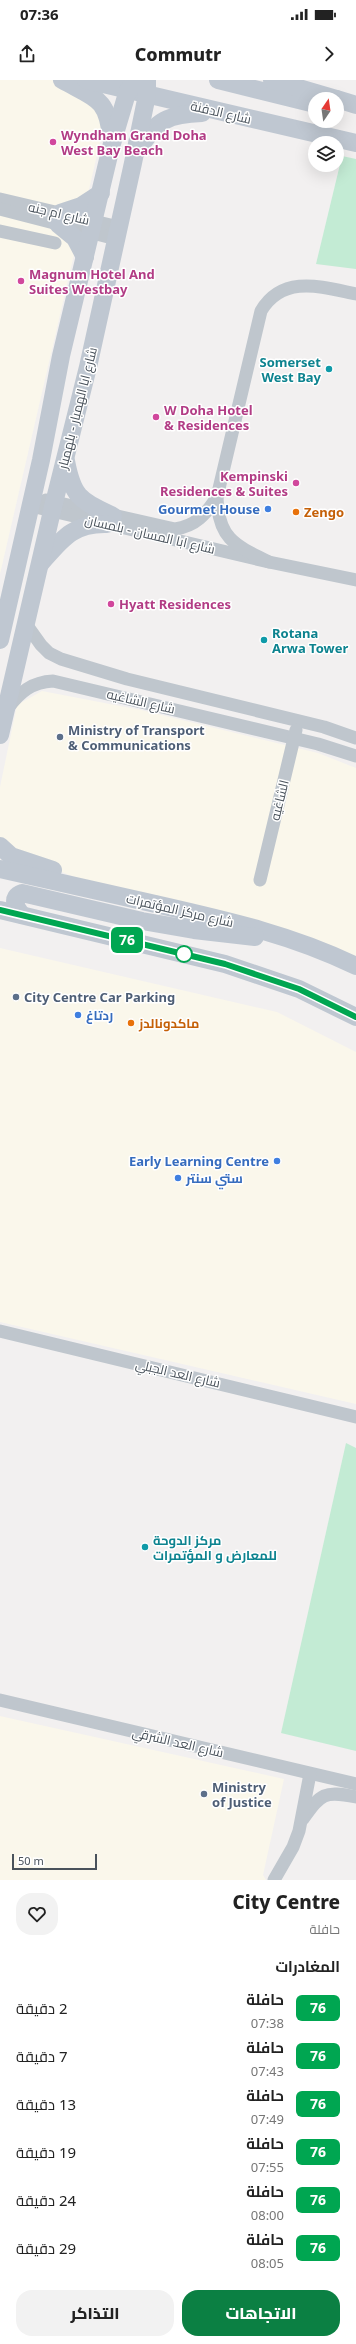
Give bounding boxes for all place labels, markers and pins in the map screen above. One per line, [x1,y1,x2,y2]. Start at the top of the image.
place label: Wyndham Grand Doha West Bay Beach [61,126,207,159]
marker: Wyndham Grand Doha West Bay Beach [48,137,58,147]
place label: Magnum Hotel And Suites Westbay [29,265,155,298]
marker: Magnum Hotel And Suites Westbay [16,276,26,286]
place label: Somerset West Bay [260,353,322,386]
marker: Somerset West Bay [324,364,334,374]
place label: W Doha Hotel & Residences [164,401,253,434]
marker: W Doha Hotel & Residences [151,412,161,422]
place label: Kempinski Residences & Suites [160,467,288,500]
marker: Kempinski Residences & Suites [291,478,301,488]
place label: Gourmet House [158,500,260,518]
place label: Zengo [304,503,344,521]
marker: Gourmet House [263,504,273,514]
marker: Zengo [291,507,301,517]
place label: Hyatt Residences [119,595,231,613]
marker: Hyatt Residences [106,599,116,609]
place label: Rotana Arwa Tower [272,624,348,657]
marker: Rotana Arwa Tower [259,635,269,645]
place label: Ministry of Transport & Communications [68,721,205,754]
marker: Ministry of Transport & Communications [55,732,65,742]
unlabelled marker [175,945,193,963]
place label: City Centre Car Parking [24,988,175,1006]
marker: City Centre Car Parking [11,992,21,1002]
place label: ردتاغ [86,1006,113,1024]
marker: ردتاغ [73,1010,83,1020]
place label: ماكدونالدز [138,1014,199,1032]
marker: ماكدونالدز [126,1018,136,1028]
place label: Early Learning Centre [129,1152,269,1170]
marker: Early Learning Centre [272,1156,282,1166]
place label: ستي سنتر [185,1169,243,1190]
marker: ستي سنتر [173,1173,183,1183]
place label: مركز الدوحة للمعارض و المؤتمرات [153,1531,277,1564]
marker: مركز الدوحة للمعارض و المؤتمرات [140,1542,150,1552]
place label: Ministry of Justice [212,1778,272,1811]
marker: Ministry of Justice [199,1789,209,1799]

